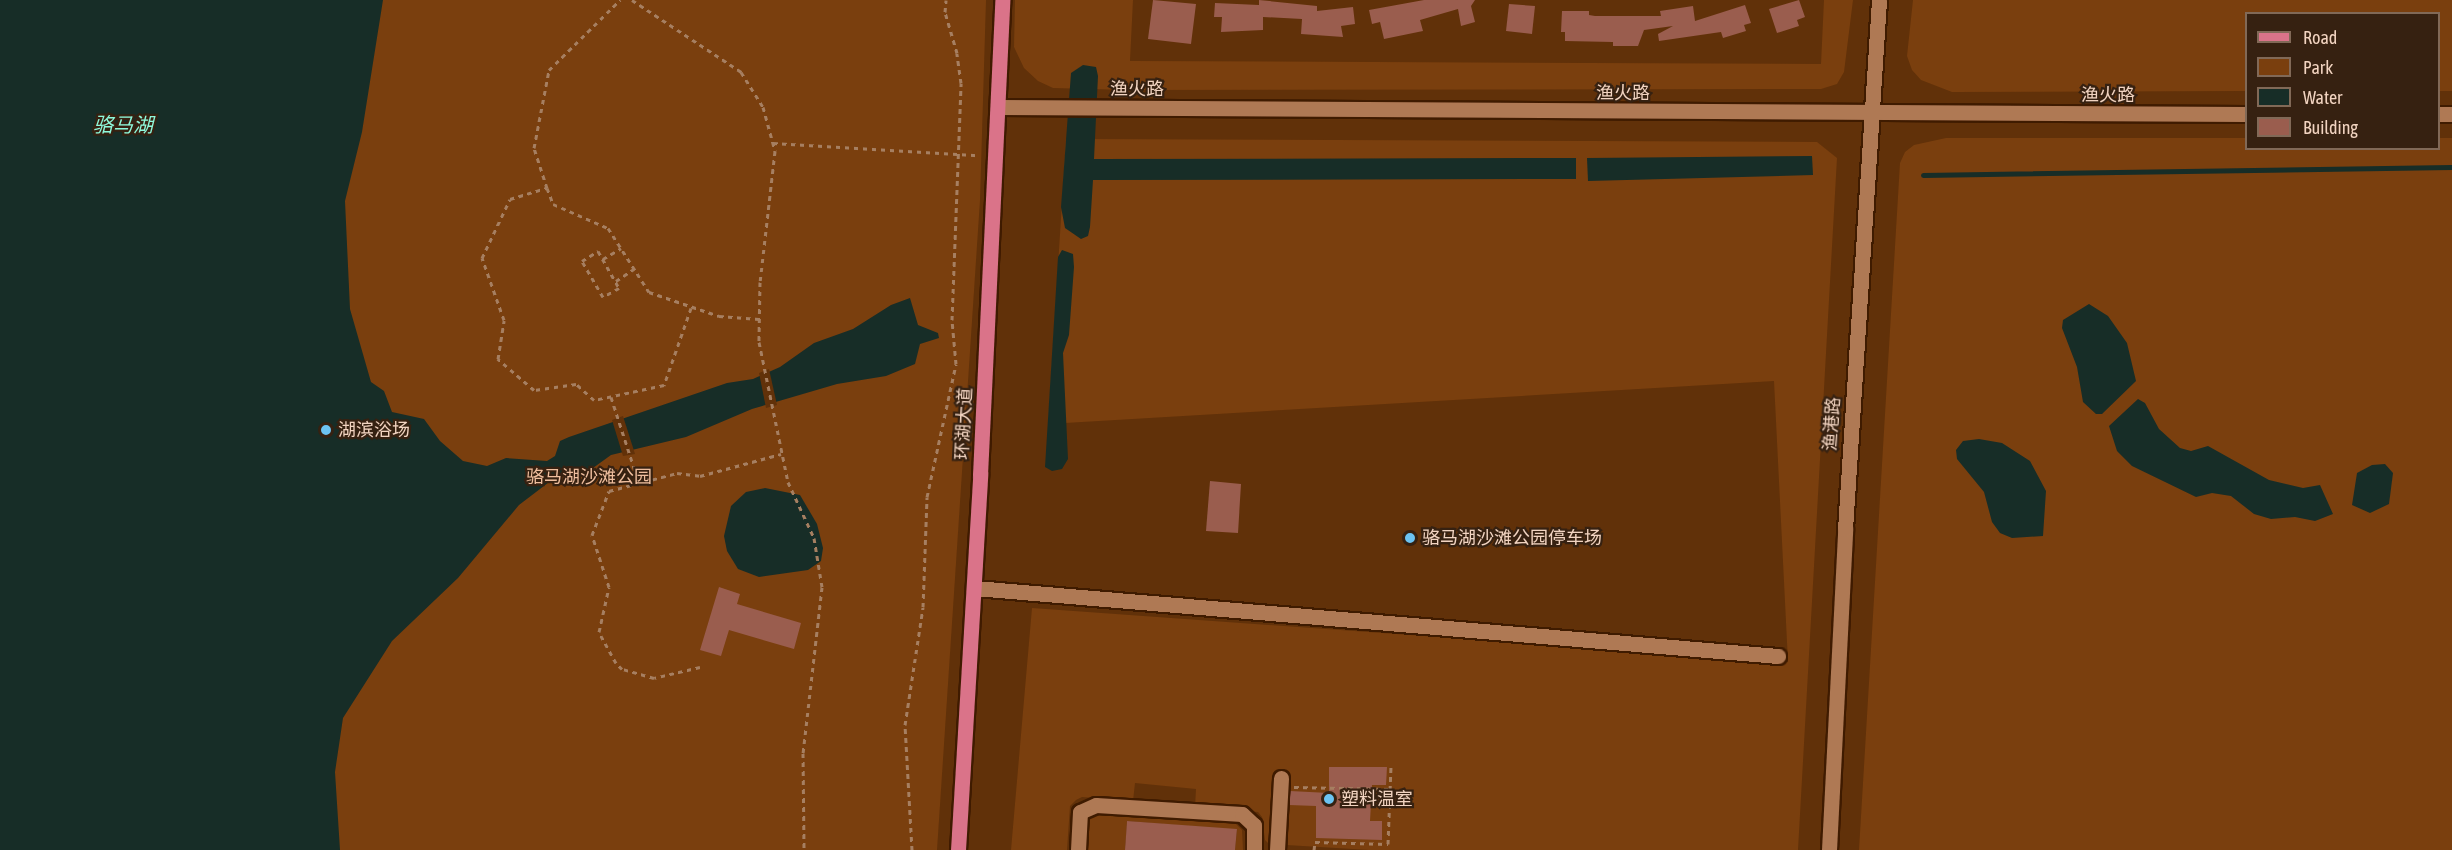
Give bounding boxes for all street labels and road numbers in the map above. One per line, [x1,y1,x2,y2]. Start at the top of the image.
street label: 渔火路 [1110,78,1164,100]
street label: 渔火路 [1596,82,1650,104]
street label: 渔火路 [2081,84,2135,106]
street label: 环湖大道 [951,387,977,461]
street label: 渔港路 [1819,396,1845,452]

